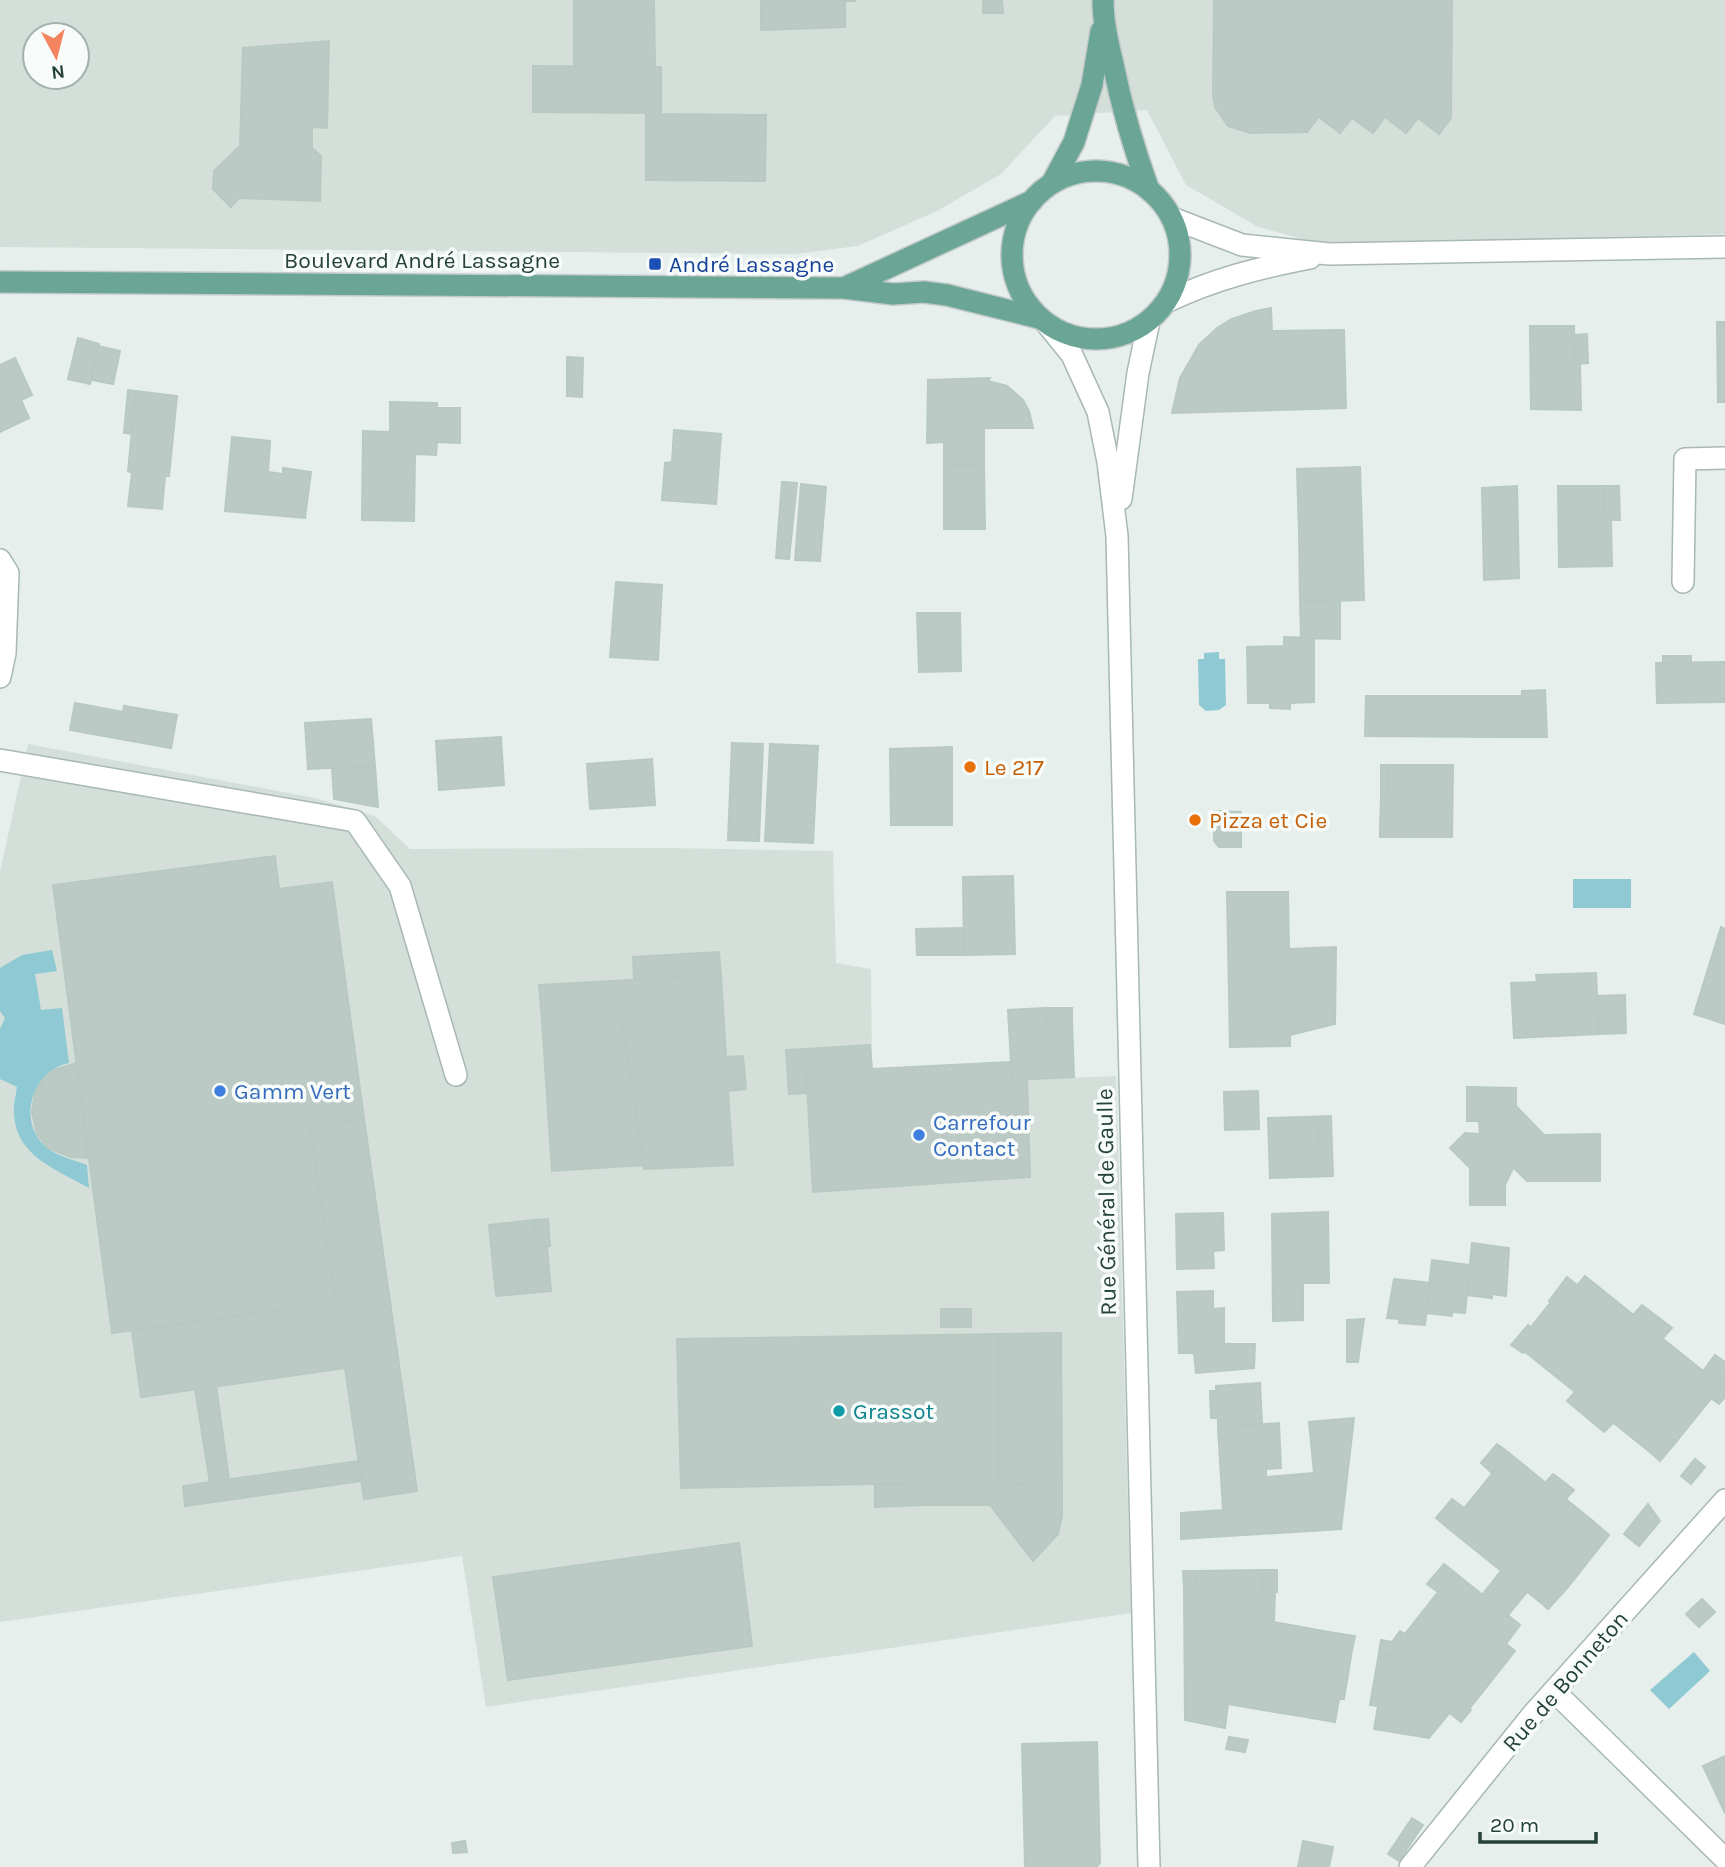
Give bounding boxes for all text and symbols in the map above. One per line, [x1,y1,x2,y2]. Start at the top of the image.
north arrow [21,21,91,91]
text: N [50,60,66,84]
street label: Boulevard André Lassagne [284,247,560,274]
place label: André Lassagne [669,251,834,278]
marker: André Lassagne [647,256,663,272]
place label: Le 217 [984,754,1044,781]
marker: Le 217 [962,759,978,775]
place label: Pizza et Cie [1209,807,1327,834]
marker: Pizza et Cie [1187,812,1203,828]
place label: Gamm Vert [234,1078,351,1105]
marker: Gamm Vert [212,1083,228,1099]
street label: Rue Général de Gaulle [1091,1088,1122,1316]
place label: Carrefour Contact [933,1109,1032,1162]
marker: Carrefour Contact [911,1127,927,1143]
place label: Grassot [853,1398,935,1425]
marker: Grassot [831,1403,847,1419]
street label: Rue de Bonneton [1497,1605,1634,1757]
scale bar [1480,1800,1596,1844]
text: 20 m [1490,1813,1539,1837]

